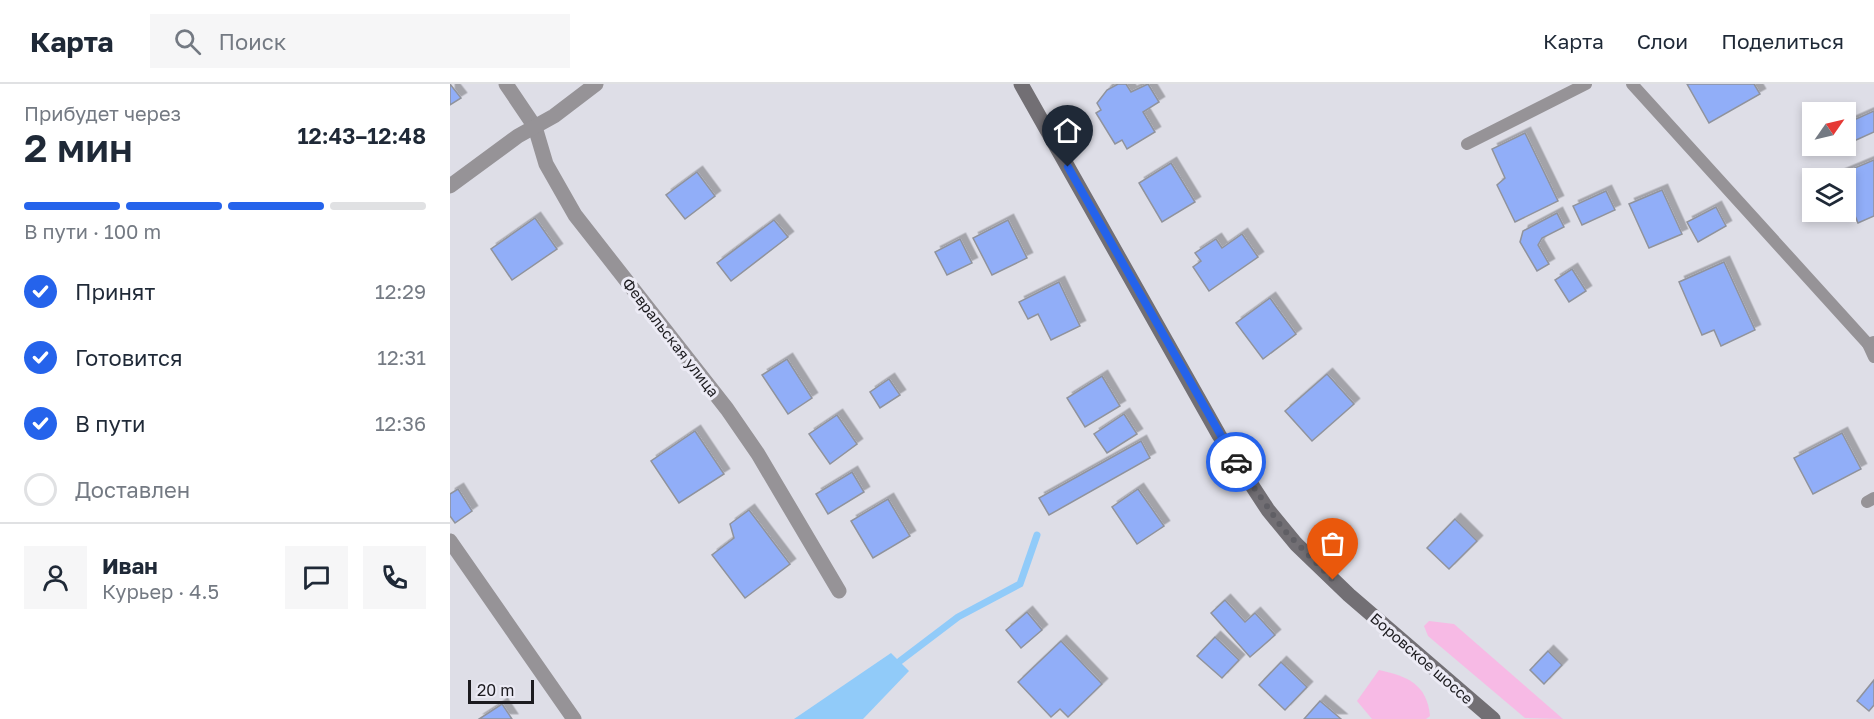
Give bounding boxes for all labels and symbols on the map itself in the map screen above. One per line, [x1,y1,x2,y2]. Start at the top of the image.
north arrow [1802,102,1856,156]
pin [1042,105,1093,167]
street label: Февральская улица [619,274,723,400]
courier [1206,432,1266,492]
pin [1307,518,1358,580]
street label: Боровское шоссе [1367,609,1477,708]
scale bar [468,677,534,704]

